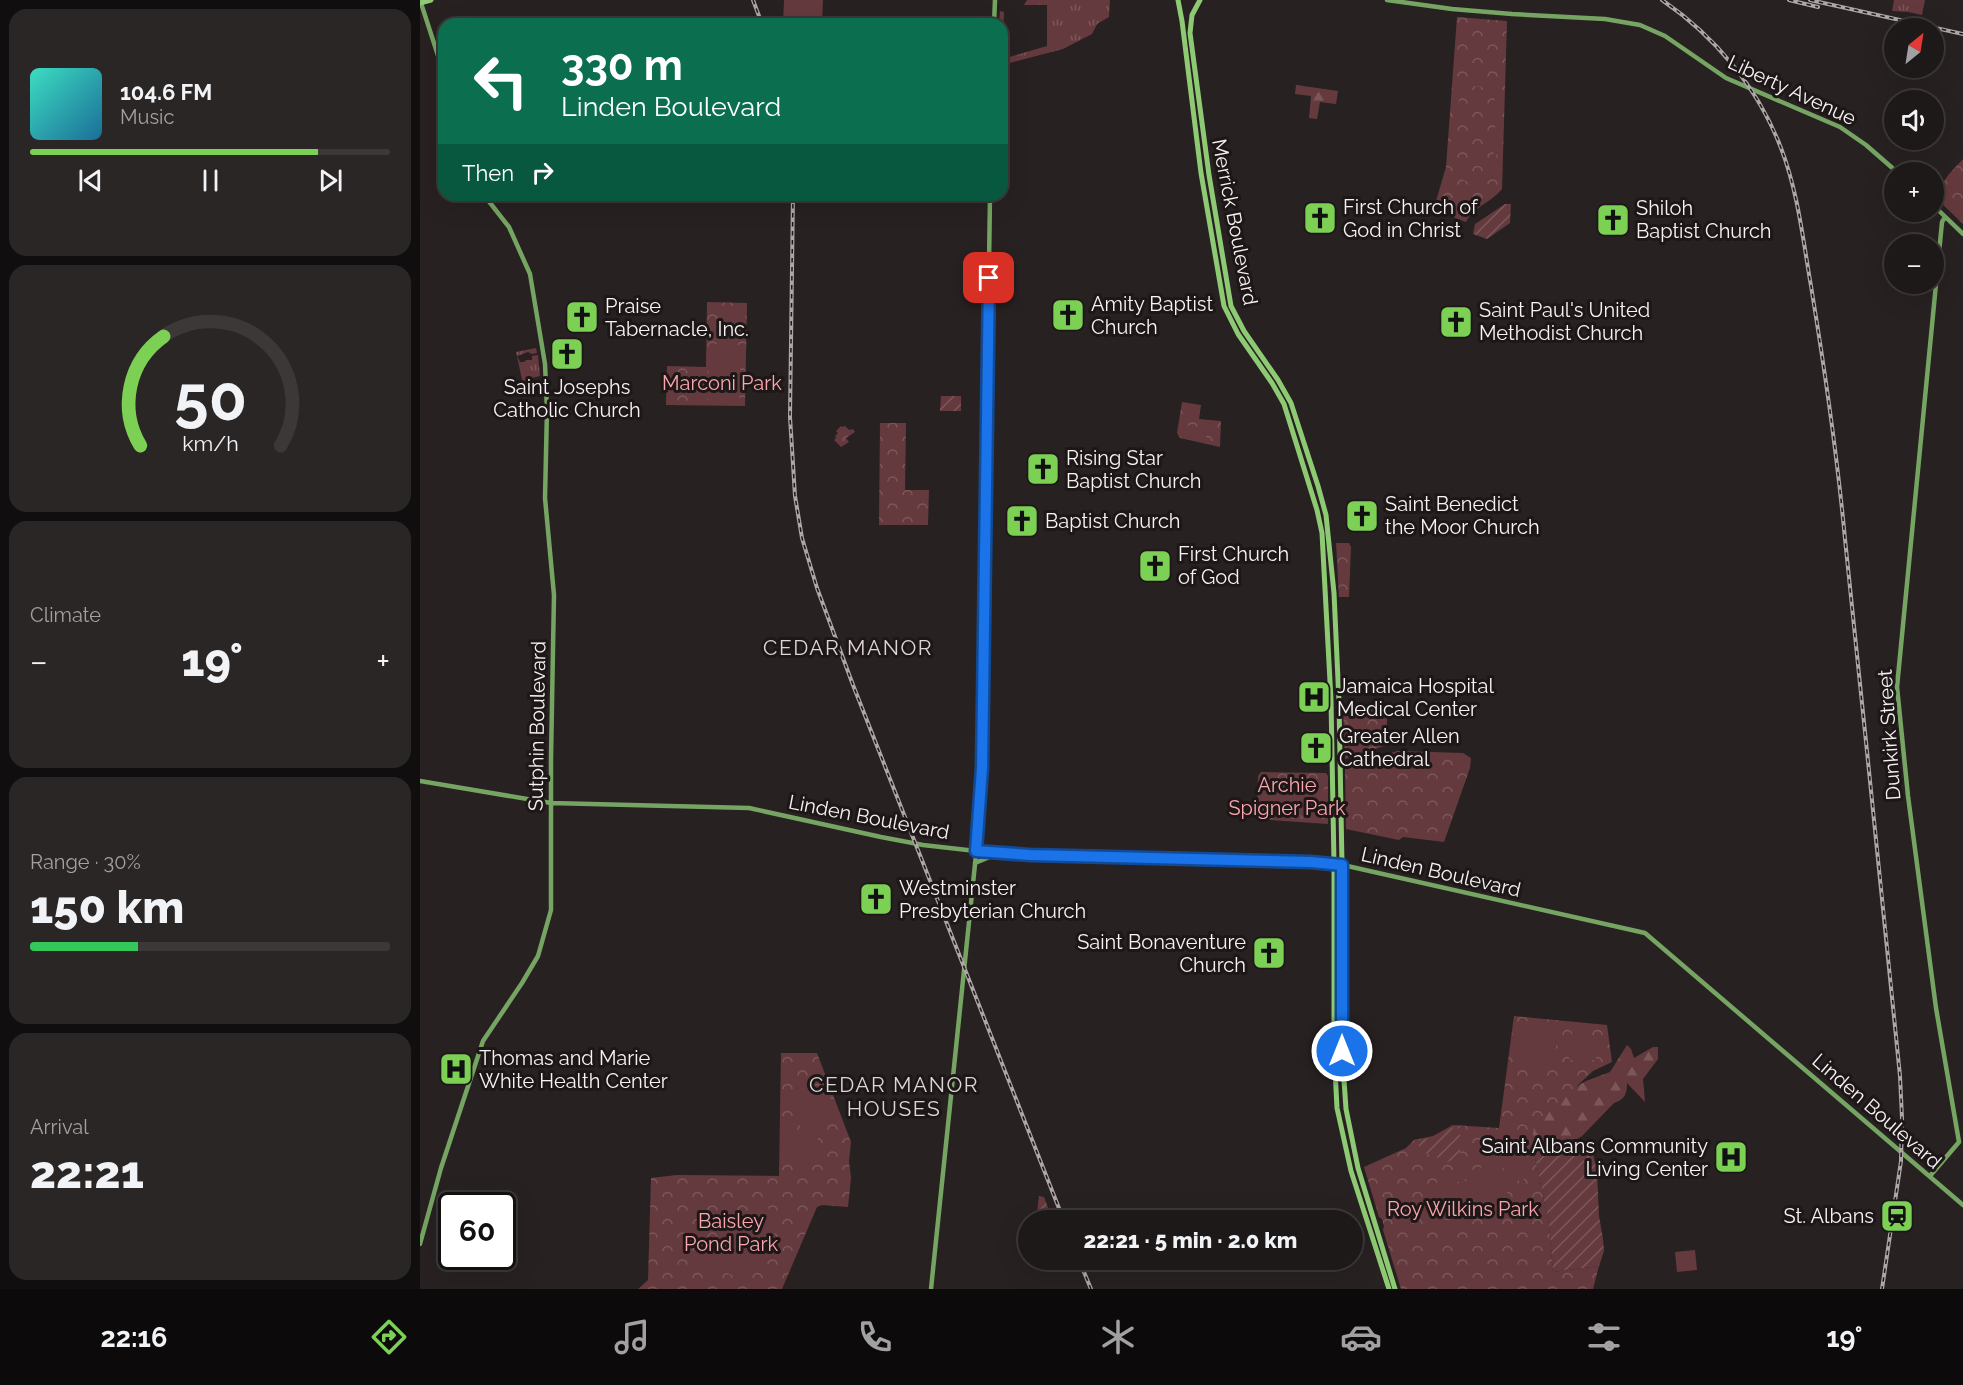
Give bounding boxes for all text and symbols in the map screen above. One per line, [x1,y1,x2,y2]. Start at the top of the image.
north arrow [1884,18,1944,78]
map controls [1884,18,1944,294]
text: 330 m [561,41,683,90]
icon: left [462,42,540,120]
street label: Liberty Avenue [1724,50,1860,130]
text: 104.6 FM [120,79,212,105]
button: sound [1884,90,1944,150]
text: Linden Boulevard [561,91,781,122]
text: Music [120,105,174,129]
street label: Merrick Boulevard [1207,137,1263,307]
icon: right [526,156,559,189]
text: Then [462,160,514,186]
button: + [1884,162,1944,222]
icon: previous [74,164,107,197]
icon: pause [194,164,227,197]
icon: next [314,164,347,197]
place label: First Church of God in Christ [1343,195,1479,242]
place label: Shiloh Baptist Church [1636,196,1772,243]
church icon: First Church of God in Christ [1302,200,1338,236]
church icon: Shiloh Baptist Church [1595,202,1631,238]
button: − [1884,234,1944,294]
pin [963,252,1014,303]
icon: arrive [972,261,1005,294]
place label: Amity Baptist Church [1091,292,1213,339]
place label: Praise Tabernacle, Inc. [605,294,749,341]
church icon: Amity Baptist Church [1050,297,1086,333]
place label: Saint Paul's United Methodist Church [1479,298,1650,345]
church icon: Praise Tabernacle, Inc. [564,299,600,335]
church icon: Saint Paul's United Methodist Church [1438,304,1474,340]
church icon: Saint Josephs Catholic Church [549,336,585,372]
text: 50 [174,361,246,435]
park label: Marconi Park [662,371,782,395]
place label: Saint Josephs Catholic Church [493,375,641,422]
text: km/h [182,431,238,456]
place label: Rising Star Baptist Church [1066,446,1202,493]
church icon: Rising Star Baptist Church [1025,451,1061,487]
place label: Saint Benedict the Moor Church [1385,492,1540,539]
church icon: Saint Benedict the Moor Church [1344,498,1380,534]
church icon: Baptist Church [1004,503,1040,539]
place label: Baptist Church [1045,509,1181,533]
place label: First Church of God [1178,542,1289,589]
church icon: First Church of God [1137,548,1173,584]
text: Climate [30,603,101,627]
text: 19° [181,634,243,687]
district label: CEDAR MANOR [763,635,933,660]
street label: Sutphin Boulevard [524,641,550,811]
text: − [30,642,48,681]
text: + [376,642,390,681]
street label: Dunkirk Street [1872,669,1906,801]
place label: Jamaica Hospital Medical Center [1337,674,1494,721]
hospital icon: Jamaica Hospital Medical Center [1296,679,1332,715]
place label: Greater Allen Cathedral [1339,724,1460,771]
church icon: Greater Allen Cathedral [1298,730,1334,766]
park label: Archie Spigner Park [1228,773,1346,820]
street label: Linden Boulevard [787,790,951,844]
street label: Linden Boulevard [1359,842,1523,902]
text: Range · 30% [30,850,141,874]
place label: Westminster Presbyterian Church [899,876,1086,923]
text: 150 km [30,881,184,934]
church icon: Westminster Presbyterian Church [858,881,894,917]
place label: Saint Bonaventure Church [1077,930,1246,977]
church icon: Saint Bonaventure Church [1251,935,1287,971]
position arrow [1310,1019,1374,1083]
place label: Thomas and Marie White Health Center [479,1046,668,1093]
street label: Linden Boulevard [1808,1048,1946,1174]
hospital icon: Thomas and Marie White Health Center [438,1051,474,1087]
district label: CEDAR MANOR HOUSES [809,1072,979,1121]
text: Arrival [30,1115,89,1139]
place label: Saint Albans Community Living Center [1481,1134,1708,1181]
hospital icon: Saint Albans Community Living Center [1713,1139,1749,1175]
text: 22:21 [30,1146,144,1199]
speed limit sign: 60 [438,1192,516,1270]
park label: Roy Wilkins Park [1387,1197,1539,1221]
station icon: St. Albans [1879,1198,1915,1234]
place label: St. Albans [1784,1204,1874,1228]
park label: Baisley Pond Park [684,1209,778,1256]
text: 22:21 · 5 min · 2.0 km [1084,1227,1297,1253]
icon: directions [368,1316,410,1358]
icon: music [611,1316,653,1358]
icon: phone [854,1316,896,1358]
icon: climate [1097,1316,1139,1358]
icon: car [1340,1316,1382,1358]
icon: filters [1583,1316,1625,1358]
text: 22:16 [100,1322,167,1353]
text: 19° [1826,1322,1862,1353]

